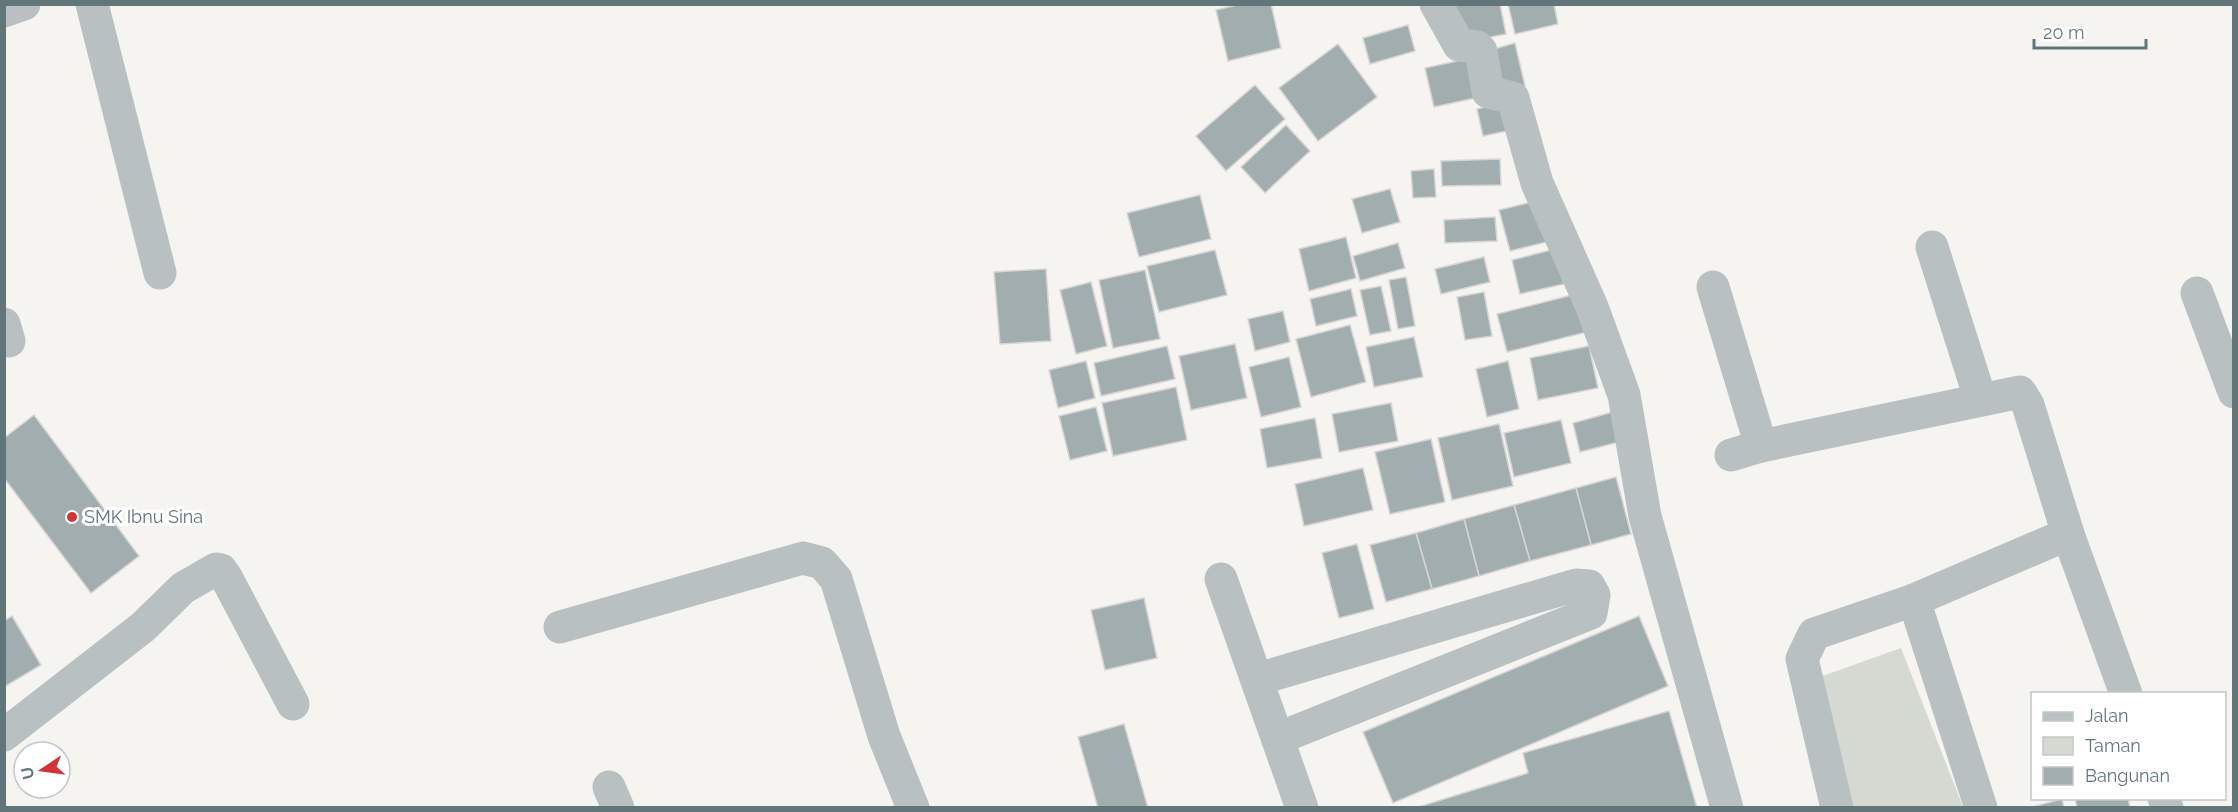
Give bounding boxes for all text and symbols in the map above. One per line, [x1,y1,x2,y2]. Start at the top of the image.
scale bar [2034,12,2146,50]
text: 20 m [2043,22,2085,43]
place label: SMK Ibnu Sina [84,506,203,527]
marker: SMK Ibnu Sina [65,510,79,524]
legend [2031,692,2226,800]
text: Jalan [2085,705,2129,726]
text: Taman [2085,735,2141,756]
north arrow [12,740,72,800]
text: U [17,765,38,781]
text: Bangunan [2085,765,2170,786]

